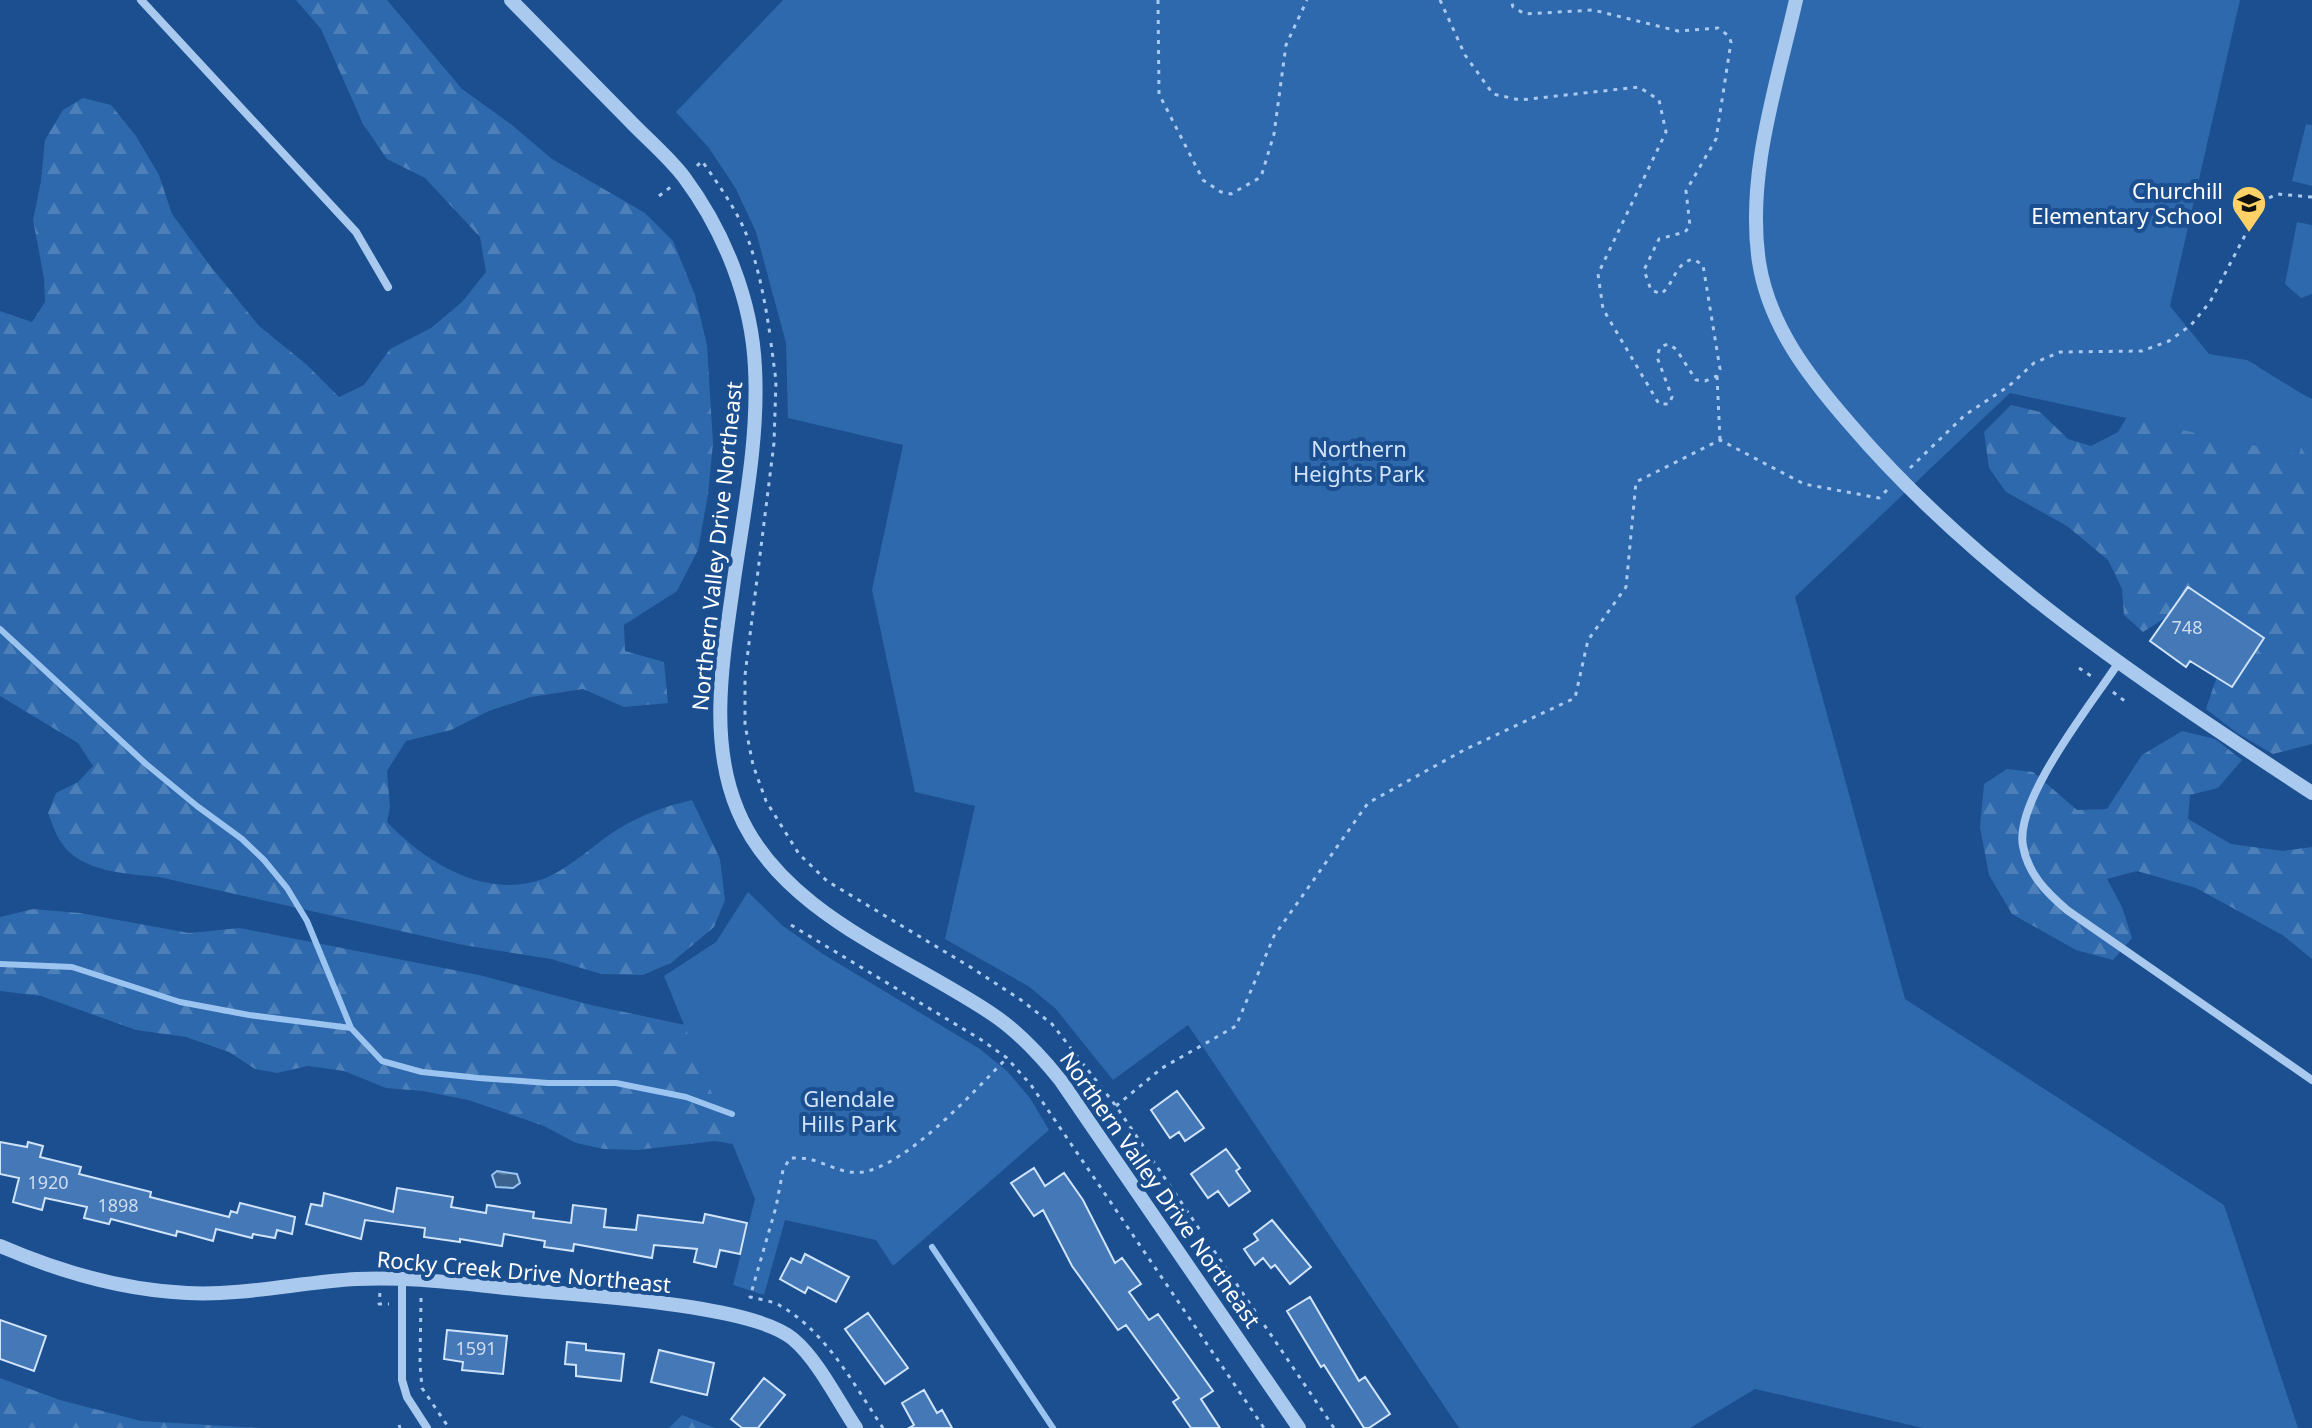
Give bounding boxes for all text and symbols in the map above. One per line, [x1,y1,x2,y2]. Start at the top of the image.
place label: Churchill Elementary School [2031,175,2223,230]
school or university icon: Churchill Elementary School [2230,184,2268,234]
street label: Northern Valley Drive Northeast [684,380,748,712]
park label: Northern Heights Park [1293,433,1425,488]
house number: 748 [2172,615,2202,639]
street label: Northern Valley Drive Northeast [1054,1045,1268,1333]
park label: Glendale Hills Park [801,1083,897,1138]
house number: 1920 [27,1170,69,1194]
house number: 1898 [97,1193,139,1217]
street label: Rocky Creek Drive Northeast [376,1243,672,1299]
house number: 1591 [455,1336,497,1360]

